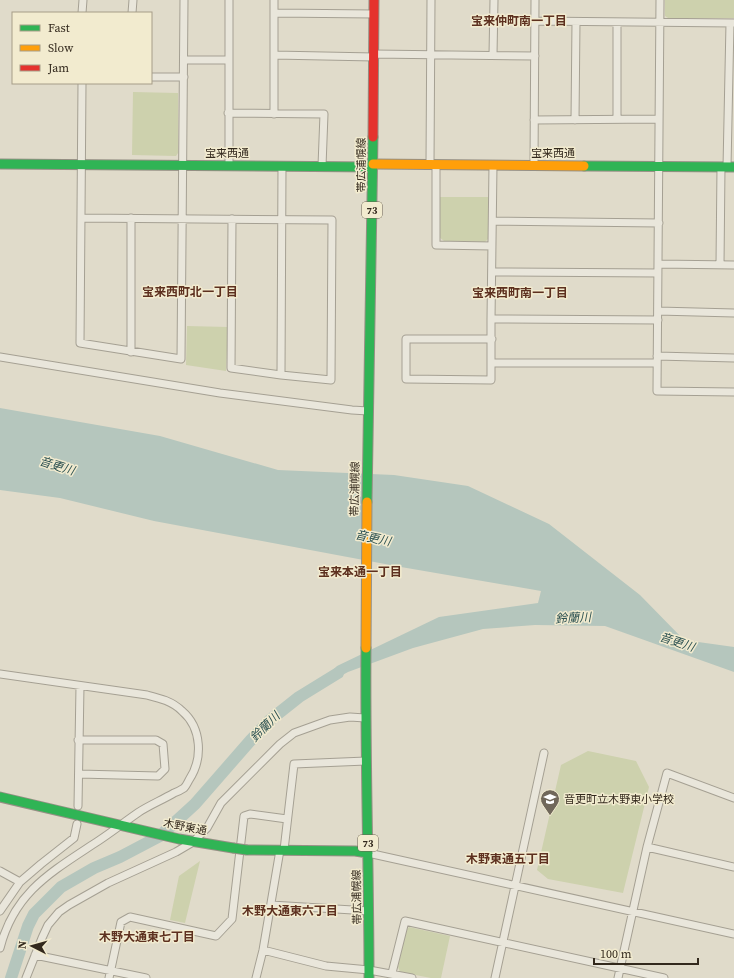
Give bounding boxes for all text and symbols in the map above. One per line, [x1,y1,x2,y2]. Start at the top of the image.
legend [12,12,152,84]
district label: 宝来仲町南一丁目 [471,13,567,29]
text: Fast [48,20,70,36]
text: Slow [48,40,74,56]
text: Jam [47,60,69,76]
street label: 帯広浦幌線 [354,138,369,193]
street label: 宝来西通 [205,146,249,161]
street label: 宝来西通 [531,146,575,161]
road number: 73 [362,202,382,218]
district label: 宝来西町北一丁目 [142,284,238,300]
district label: 宝来西町南一丁目 [472,285,568,301]
water label: 音更川 [37,453,78,479]
street label: 帯広浦幌線 [347,461,363,517]
water label: 音更川 [354,526,394,550]
district label: 宝来本通一丁目 [318,564,402,580]
water label: 鈴蘭川 [555,609,593,627]
water label: 音更川 [657,629,698,656]
water label: 鈴蘭川 [247,707,285,745]
school or university icon: 音更町立木野東小学校 [539,788,561,816]
place label: 音更町立木野東小学校 [564,792,674,807]
street label: 木野東通 [162,815,208,839]
road number: 73 [358,835,378,851]
district label: 木野東通五丁目 [466,851,550,867]
street label: 帯広浦幌線 [349,869,365,925]
district label: 木野大通東六丁目 [242,903,338,919]
north arrow [12,926,52,966]
district label: 木野大通東七丁目 [99,929,195,945]
text: N [15,940,30,950]
scale bar [594,940,698,966]
text: 100 m [600,946,632,962]

